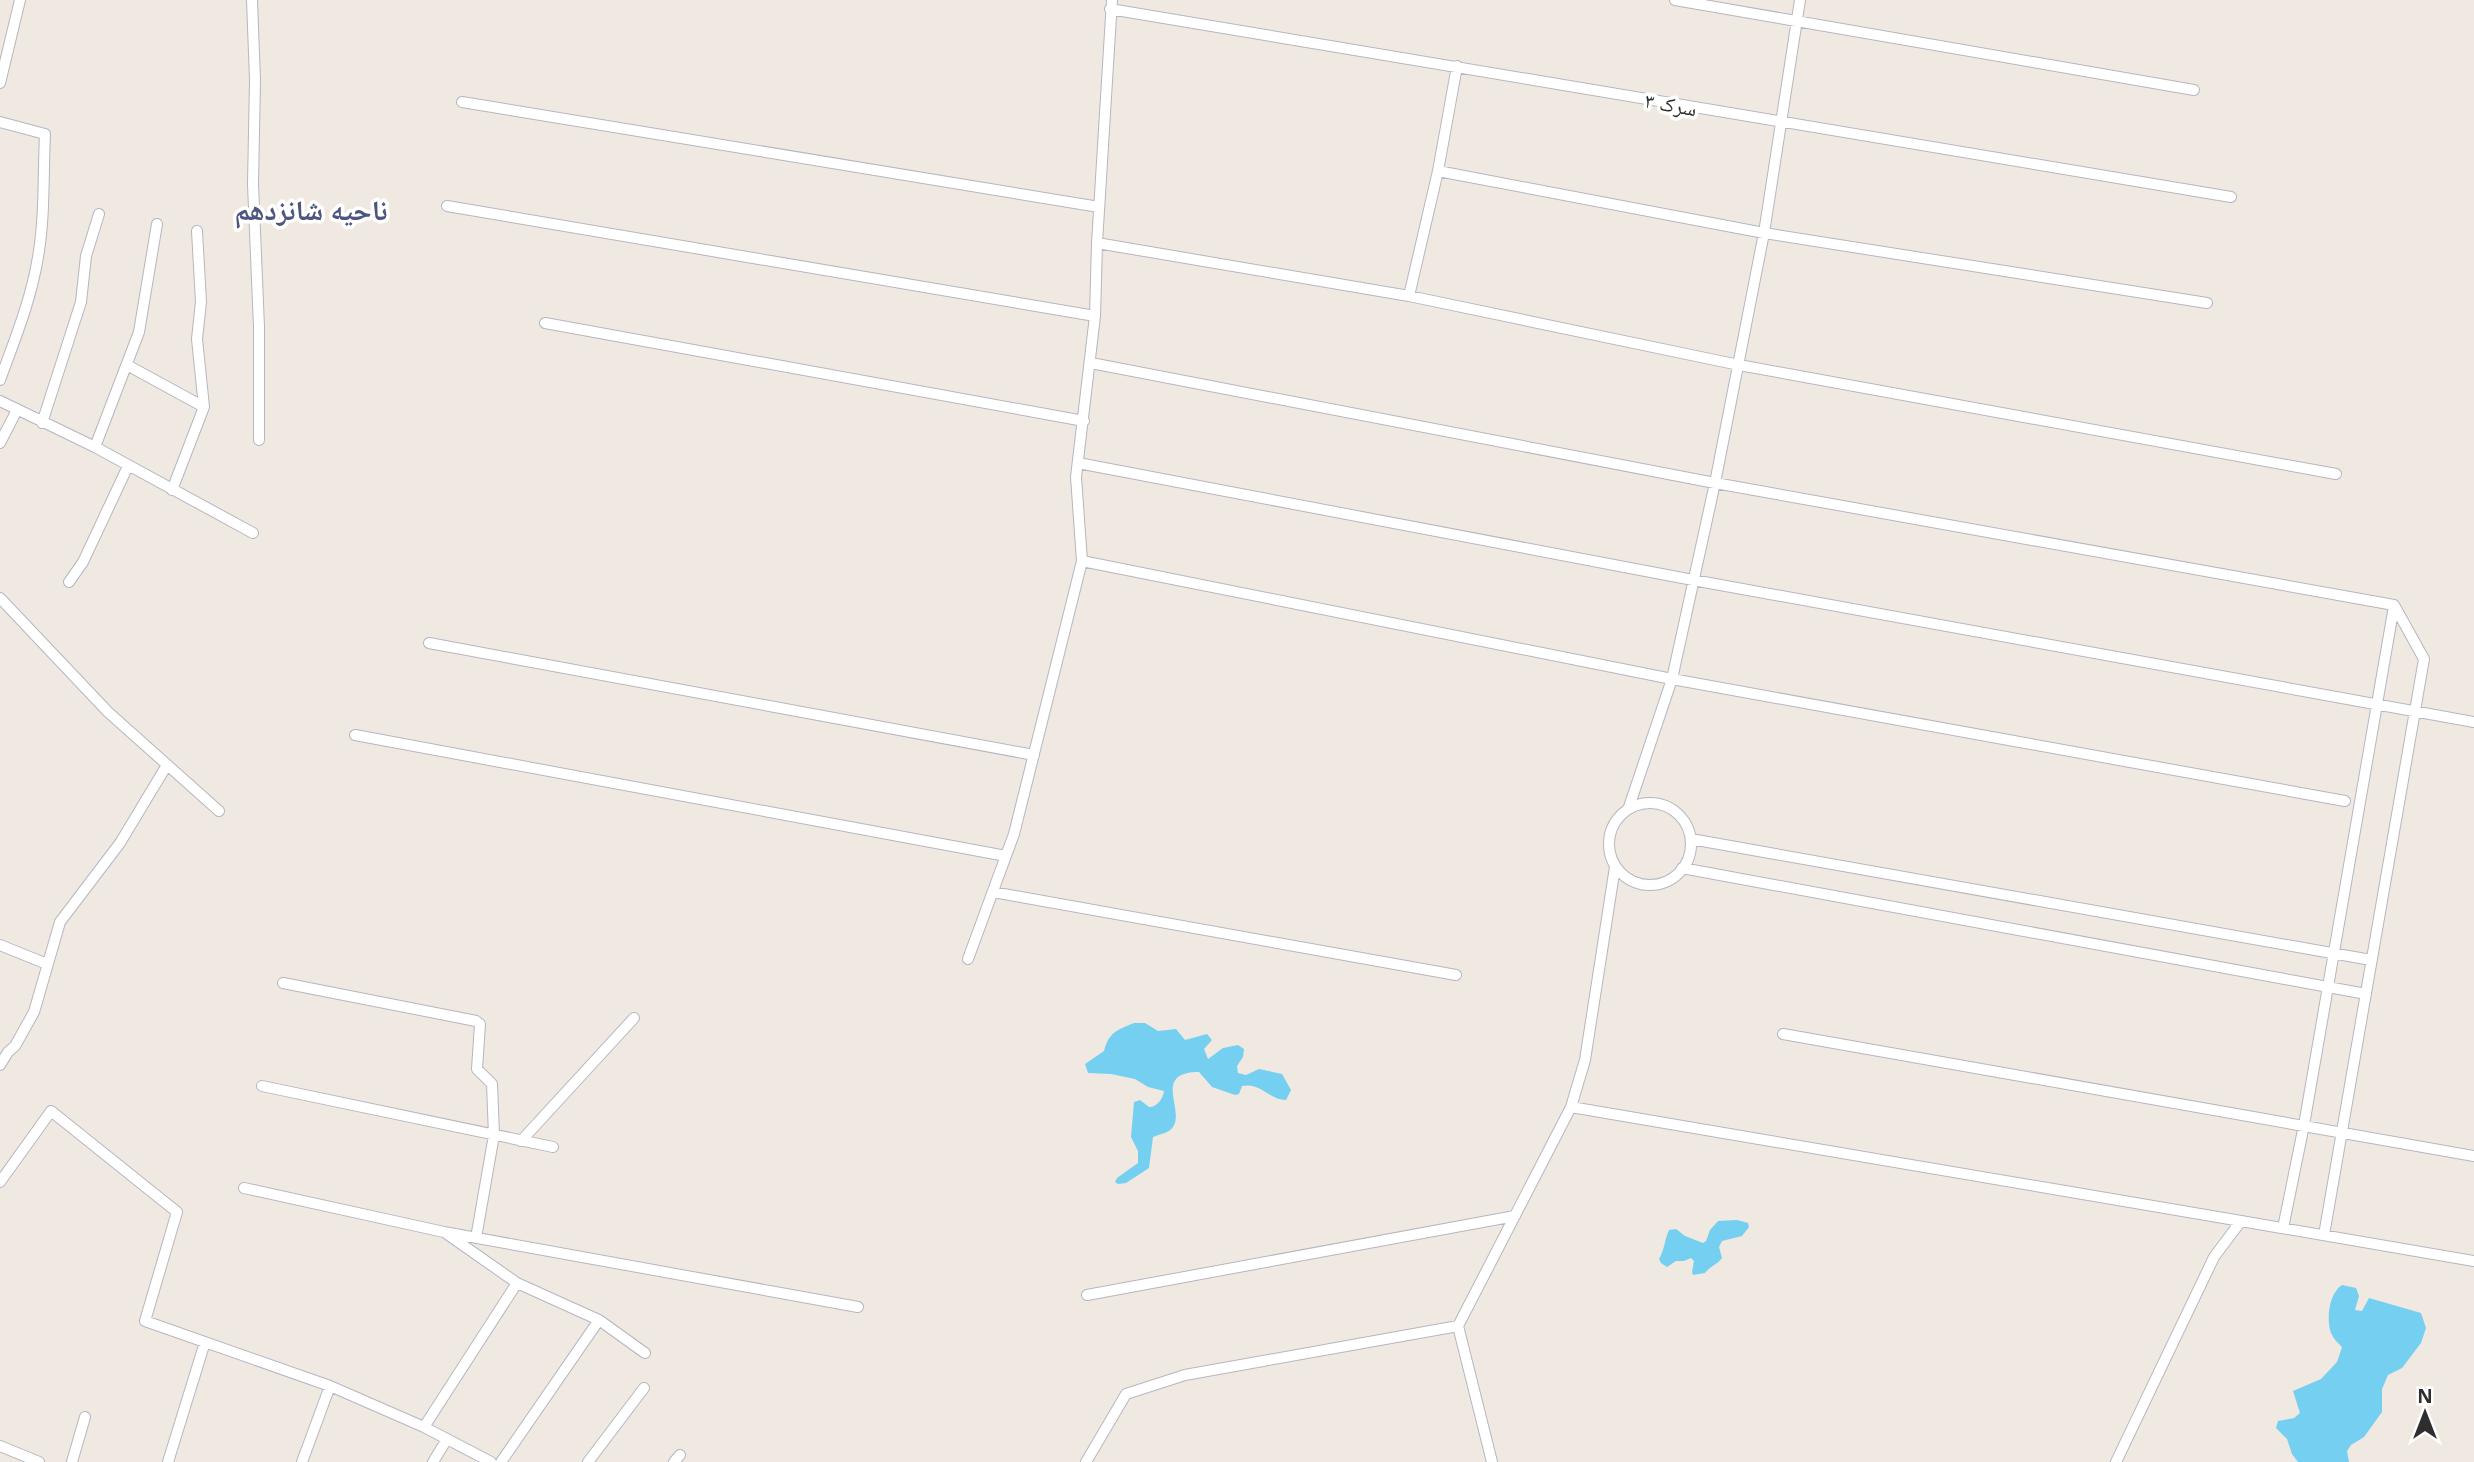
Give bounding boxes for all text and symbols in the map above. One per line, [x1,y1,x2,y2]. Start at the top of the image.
street label: سرک ۳ [1643,86,1699,122]
district label: ناحیه شانزدهم [235,190,387,229]
north arrow [2390,1378,2460,1448]
text: N [2417,1383,2433,1409]

